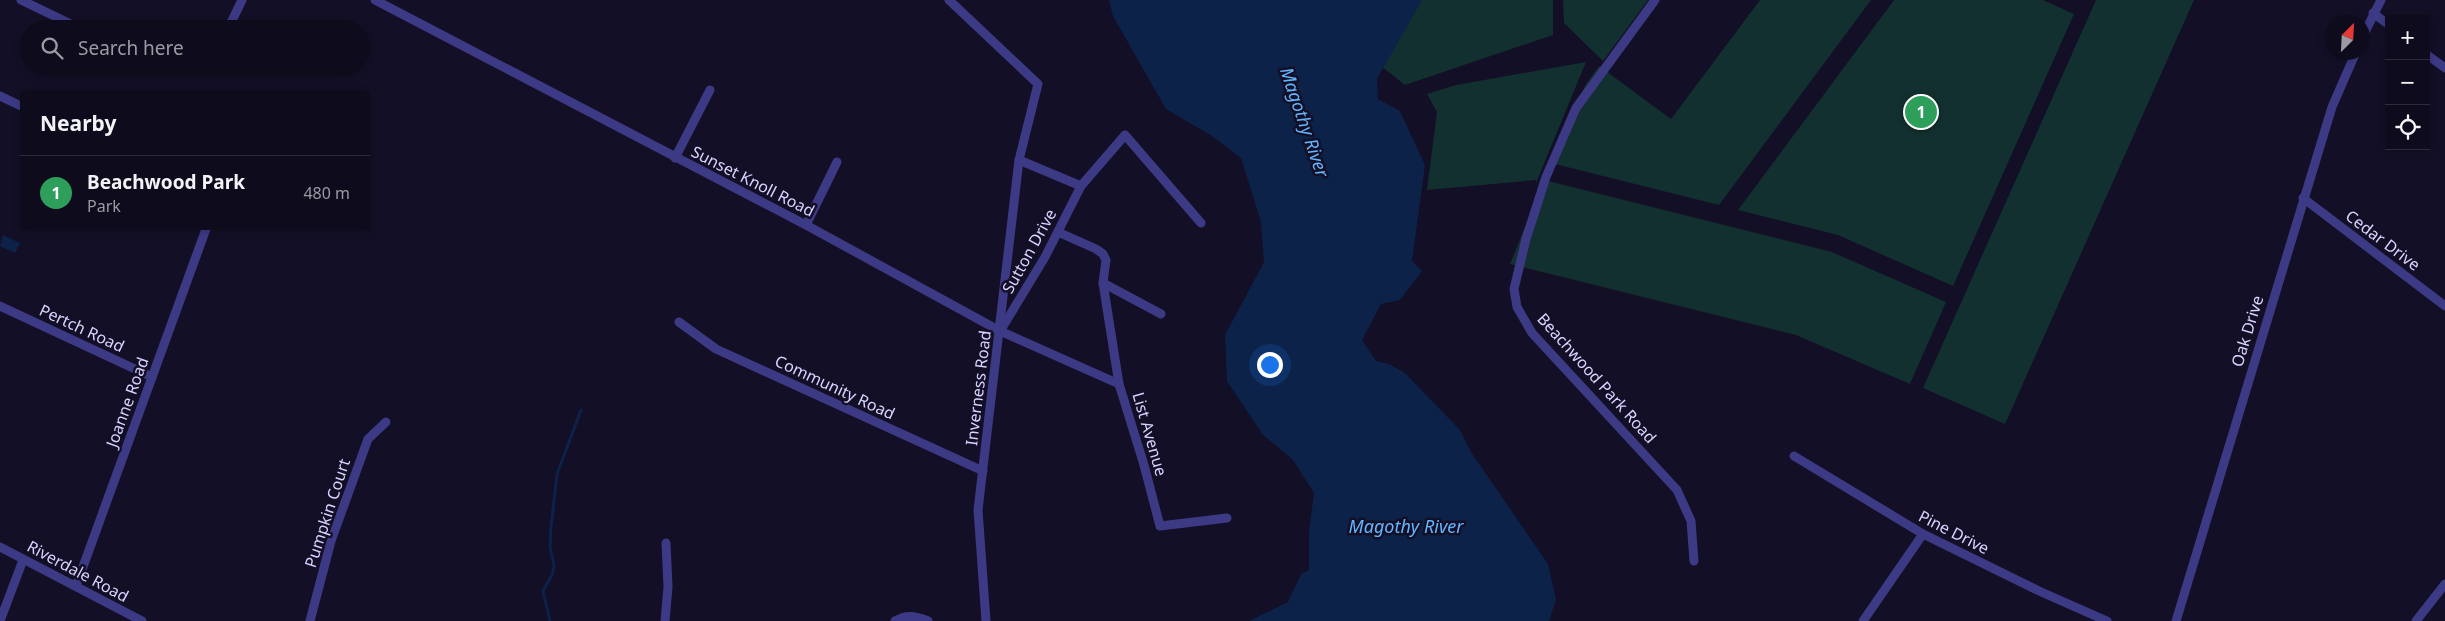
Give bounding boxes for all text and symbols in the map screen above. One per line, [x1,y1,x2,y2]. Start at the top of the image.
north arrow [2325,15,2370,60]
map controls [2385,15,2430,150]
button: + [2385,15,2430,60]
search box [20,20,370,75]
icon: search [38,34,66,62]
text: Search here [78,35,184,61]
button: − [2385,60,2430,105]
water label: Magothy River [1275,64,1335,181]
pin: 1 [1905,93,1937,131]
button: locate [2385,105,2430,150]
text: Nearby [40,109,116,137]
street label: Sunset Knoll Road [688,140,818,222]
text: Beachwood Park [87,169,245,195]
text: 1 [51,182,61,204]
text: 480 m [303,182,350,204]
text: Park [87,195,121,217]
street label: Sutton Drive [997,205,1061,297]
street label: Cedar Drive [2341,205,2425,275]
street label: Oak Drive [2226,293,2268,369]
street label: Pertch Road [36,299,128,357]
street label: Beachwood Park Road [1533,308,1661,448]
street label: Inverness Road [960,329,996,447]
street label: Community Road [771,350,899,424]
your location [1257,352,1283,378]
street label: Joanne Road [100,354,153,452]
street label: List Avenue [1128,389,1172,479]
street label: Pumpkin Court [299,456,355,570]
street label: Pine Drive [1915,505,1993,559]
water label: Magothy River [1349,514,1464,538]
street label: Riverdale Road [23,535,133,607]

